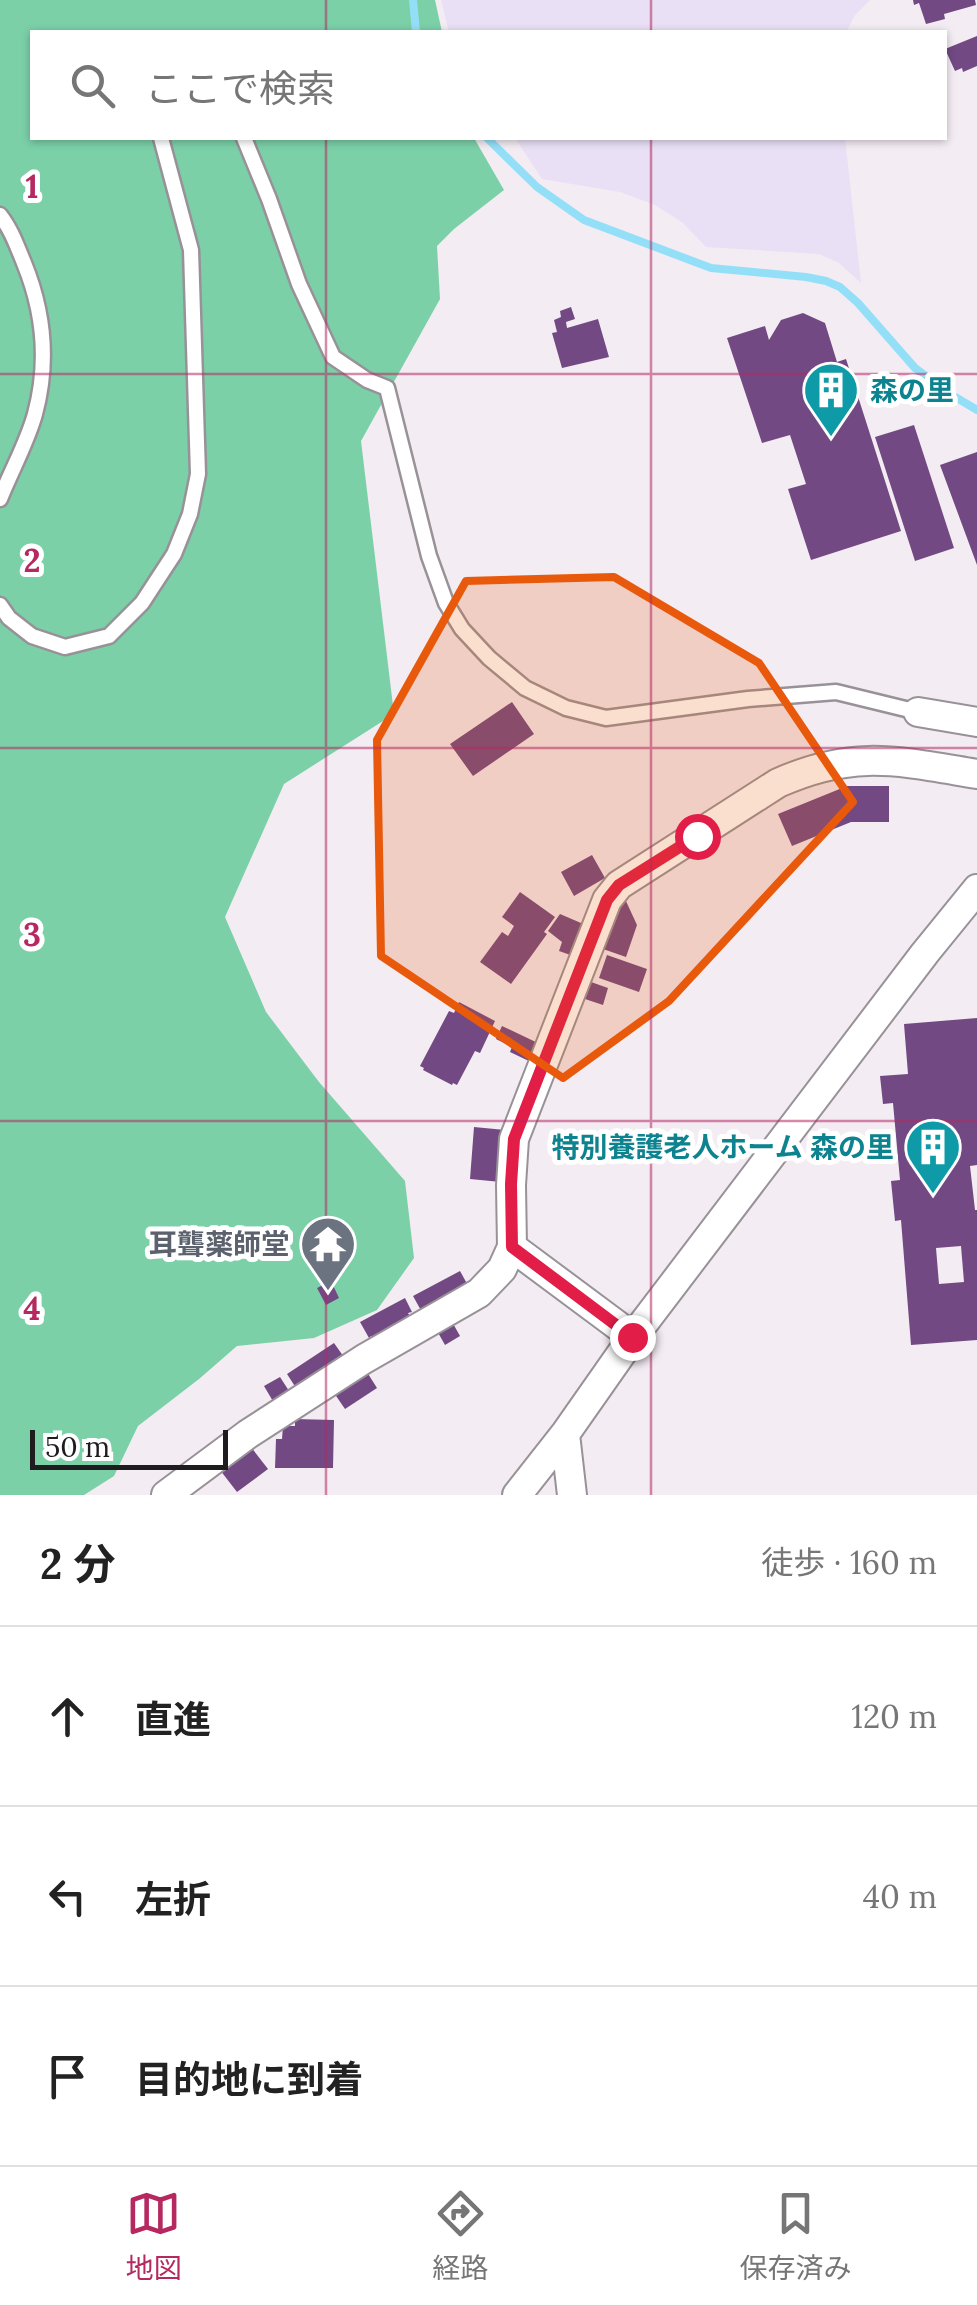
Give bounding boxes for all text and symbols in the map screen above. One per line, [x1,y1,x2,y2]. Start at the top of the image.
search box [30,30,947,140]
icon: search [65,58,120,113]
text: ここで検索 [145,64,335,112]
text: 1 [26,166,39,207]
building icon: 森の里 [801,360,861,439]
place label: 森の里 [870,372,954,408]
text: 2 [23,540,41,581]
route start [675,814,721,860]
text: 3 [23,914,41,955]
building icon: 特別養護老人ホーム 森の里 [903,1117,963,1196]
place label: 特別養護老人ホーム 森の里 [551,1129,894,1165]
temple icon: 耳聾薬師堂 [298,1214,358,1293]
place label: 耳聾薬師堂 [149,1226,289,1262]
text: 4 [23,1288,41,1329]
route end [610,1315,656,1361]
scale bar [30,1425,228,1470]
text: 50 m [45,1429,110,1465]
text: 2 分 [40,1537,115,1591]
text: 徒歩 · 160 m [761,1542,937,1583]
icon: ahead [40,1689,95,1744]
text: 直進 [135,1695,211,1743]
text: 120 m [851,1696,937,1737]
icon: left [40,1869,95,1924]
text: 左折 [135,1875,211,1923]
text: 40 m [863,1876,937,1917]
icon: arrive [40,2049,95,2104]
text: 目的地に到着 [135,2055,363,2103]
tab: 地図 [125,2186,182,2286]
tab: 経路 [432,2186,489,2286]
tab: 保存済み [739,2186,852,2286]

